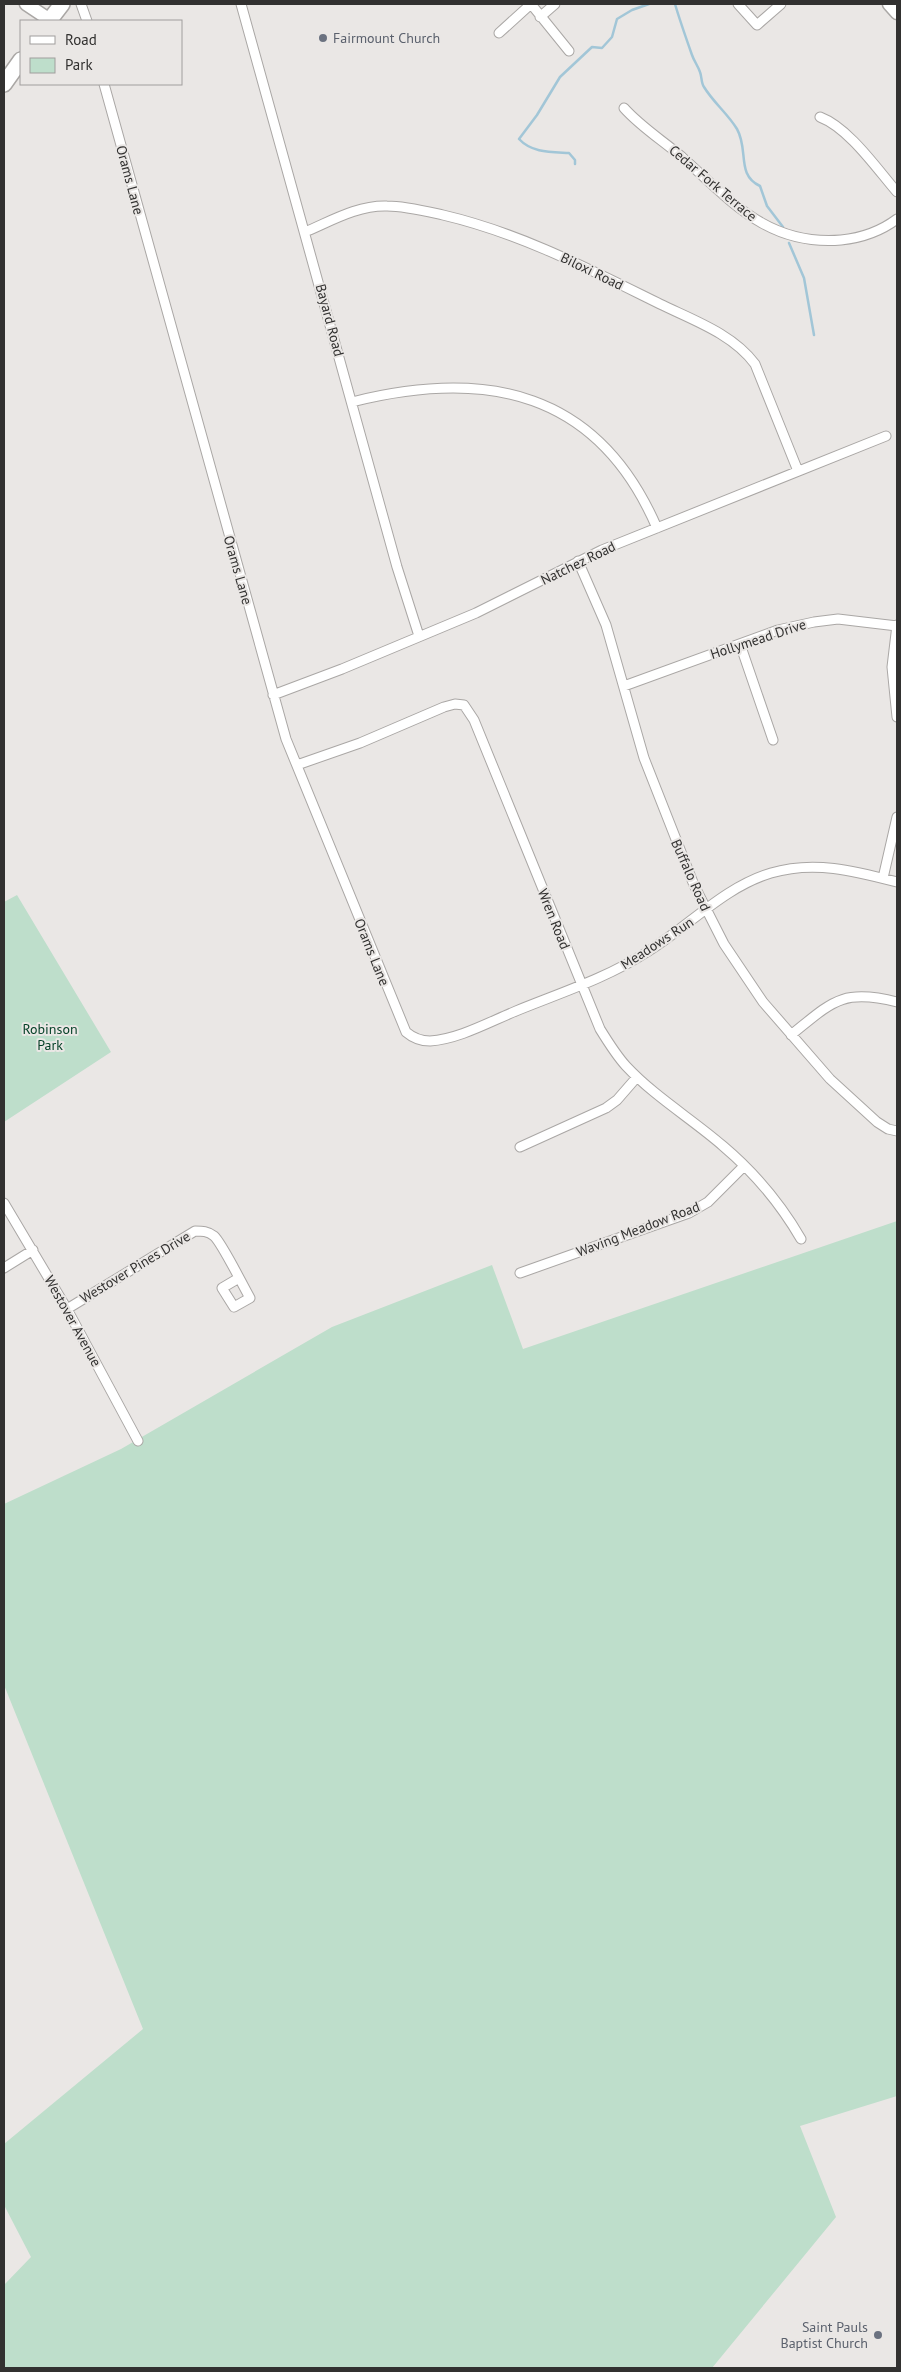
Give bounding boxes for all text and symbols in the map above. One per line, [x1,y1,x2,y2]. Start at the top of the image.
legend [20,20,182,85]
place label: Fairmount Church [333,29,440,47]
text: Road [65,30,97,49]
marker: Fairmount Church [317,32,329,44]
text: Park [65,55,93,74]
street label: Cedar Fork Terrace [665,141,761,225]
street label: Orams Lane [112,143,148,217]
street label: Biloxi Road [558,248,626,294]
street label: Bayard Road [312,282,348,358]
street label: Orams Lane [220,533,256,607]
street label: Natchez Road [538,537,618,589]
street label: Hollymead Drive [708,615,808,663]
street label: Buffalo Road [667,836,715,914]
street label: Wren Road [534,886,574,952]
street label: Meadows Run [617,913,697,973]
street label: Orams Lane [350,916,394,988]
park label: Robinson Park [22,1020,78,1054]
street label: Waving Meadow Road [574,1197,702,1261]
street label: Westover Pines Drive [77,1227,193,1307]
street label: Westover Avenue [41,1272,105,1370]
place label: Saint Pauls Baptist Church [781,2318,868,2352]
marker: Saint Pauls Baptist Church [872,2329,884,2341]

